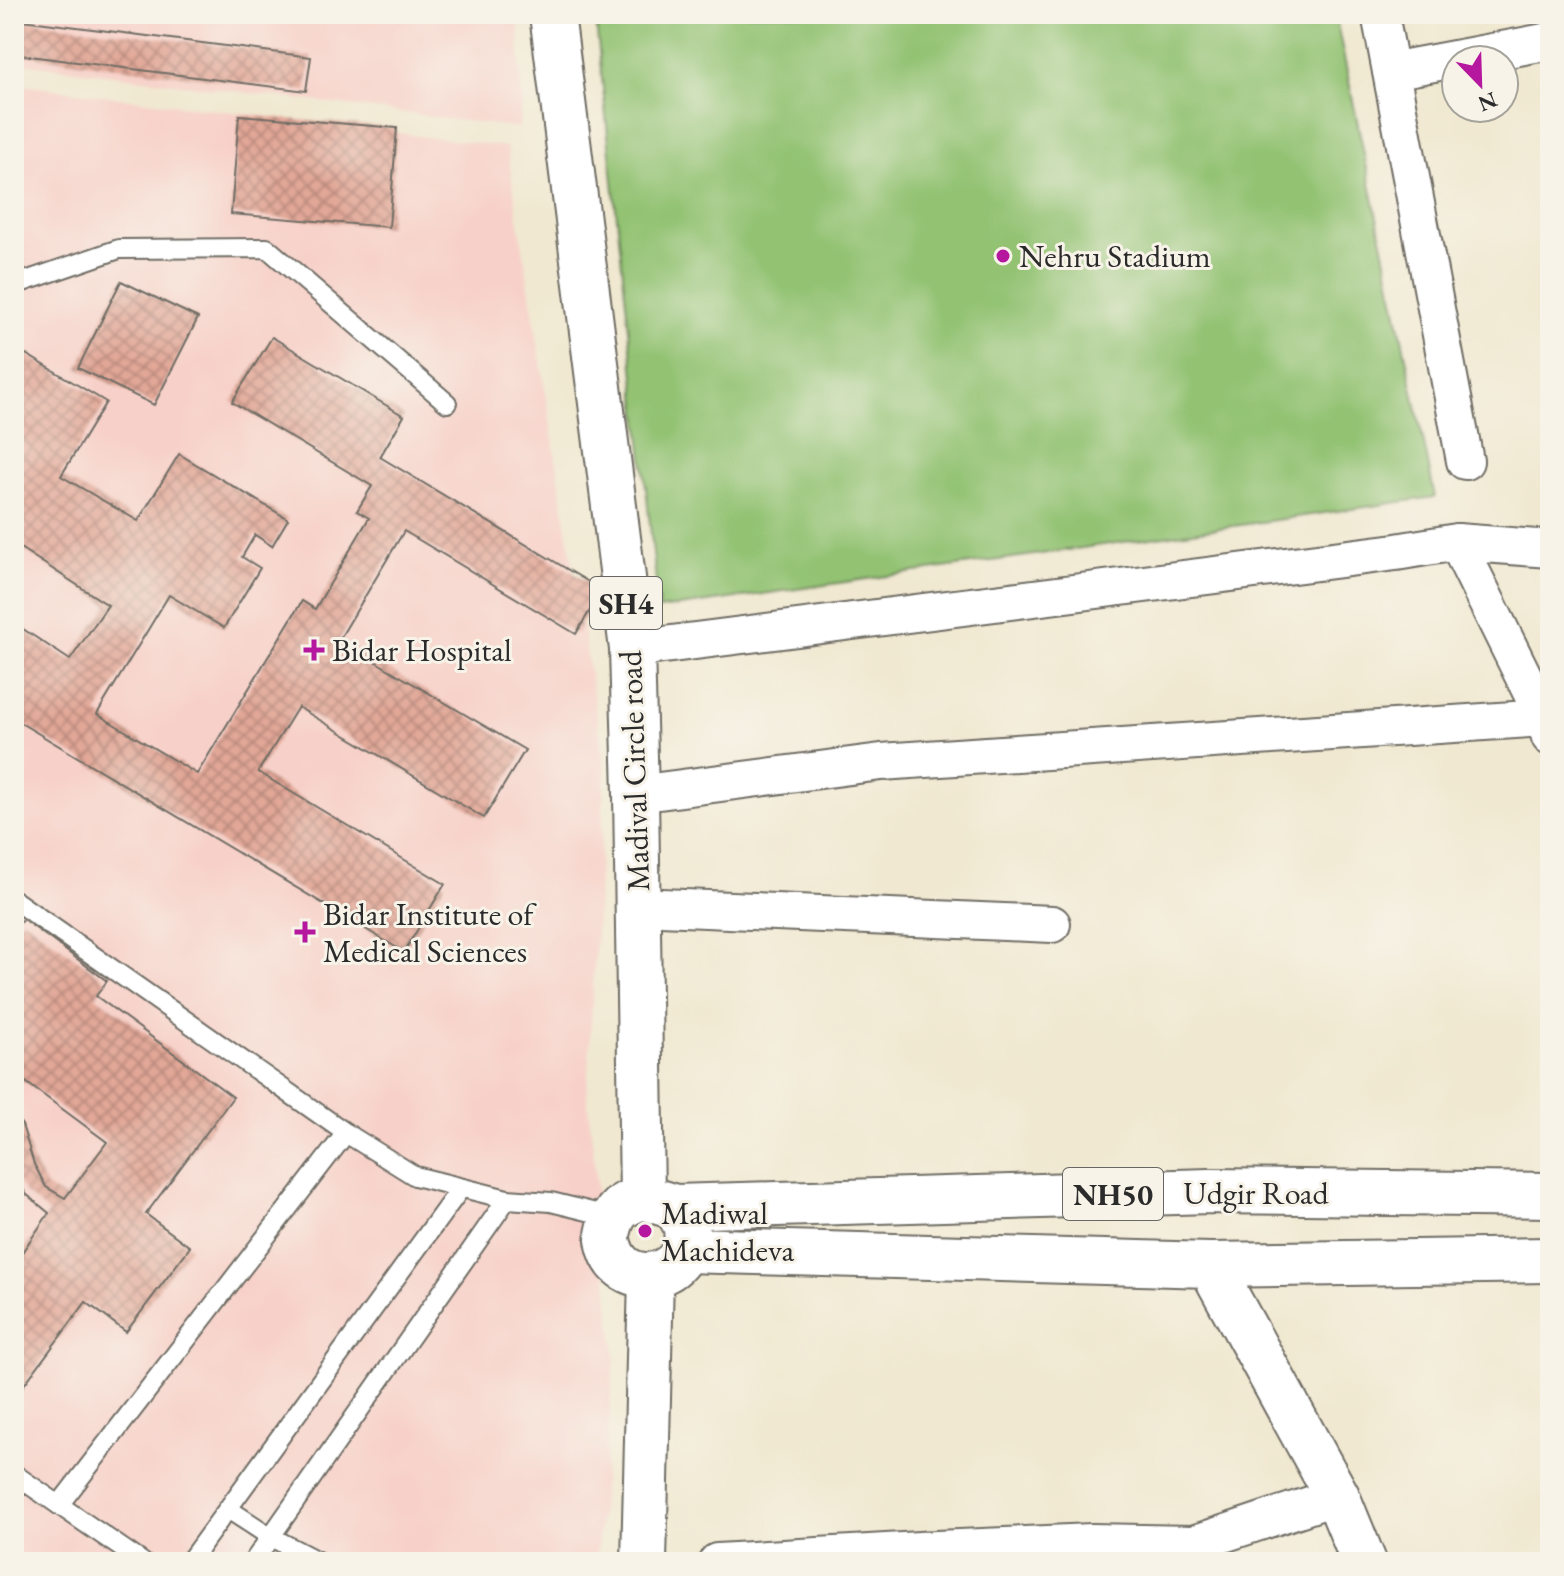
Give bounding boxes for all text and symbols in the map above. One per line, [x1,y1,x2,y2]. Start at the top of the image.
north arrow [1440,44,1520,124]
text: N [1474,85,1501,119]
place label: Nehru Stadium [1019,235,1211,277]
marker: Nehru Stadium [994,247,1012,265]
road number: SH4 [590,577,662,629]
place label: Bidar Hospital [332,629,512,671]
marker: Bidar Hospital [303,639,325,661]
street label: Madival Circle road [609,649,659,892]
place label: Bidar Institute of Medical Sciences [323,893,537,972]
marker: Bidar Institute of Medical Sciences [294,921,316,943]
road number: NH50 [1063,1168,1163,1220]
street label: Udgir Road [1183,1172,1330,1214]
place label: Madiwal Machideva [661,1192,795,1271]
marker: Madiwal Machideva [636,1222,654,1240]

